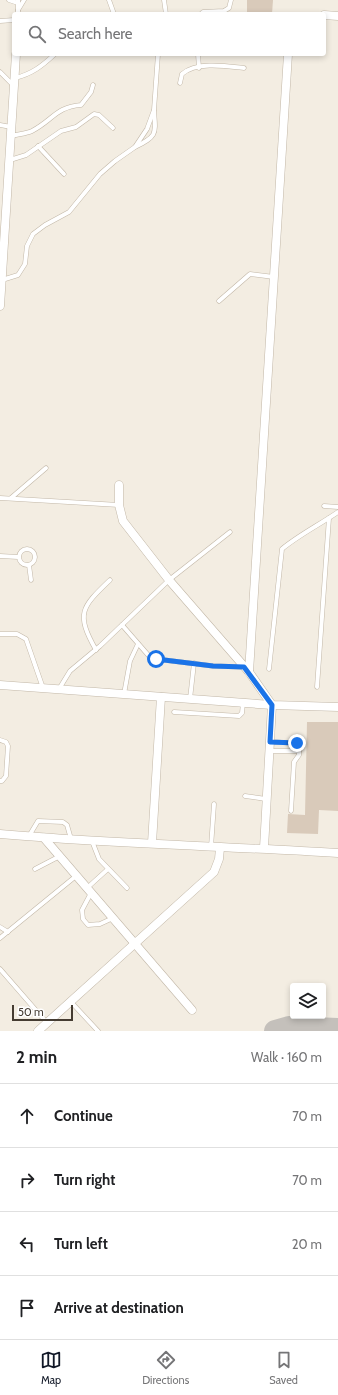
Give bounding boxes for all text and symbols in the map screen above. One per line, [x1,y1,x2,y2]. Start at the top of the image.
search box [12,12,326,56]
icon: search [26,23,48,45]
text: Search here [58,25,133,43]
route start [147,650,165,668]
route end [288,734,306,752]
map controls [290,983,326,1019]
button: layers [290,983,326,1019]
scale bar [12,1003,73,1022]
text: 50 m [18,1005,44,1019]
text: 2 min [16,1047,57,1067]
text: Walk · 160 m [251,1049,322,1065]
icon: ahead [16,1105,38,1127]
text: Continue [54,1107,113,1125]
text: 70 m [292,1108,322,1124]
icon: right [16,1169,38,1191]
text: Turn right [54,1171,115,1189]
text: 70 m [292,1172,322,1188]
icon: left [16,1233,38,1255]
text: Turn left [54,1235,108,1253]
text: 20 m [292,1236,322,1252]
icon: arrive [16,1297,38,1319]
text: Arrive at destination [54,1299,184,1317]
tab: Map [40,1349,62,1387]
tab: Directions [142,1349,189,1387]
tab: Saved [269,1349,298,1387]

